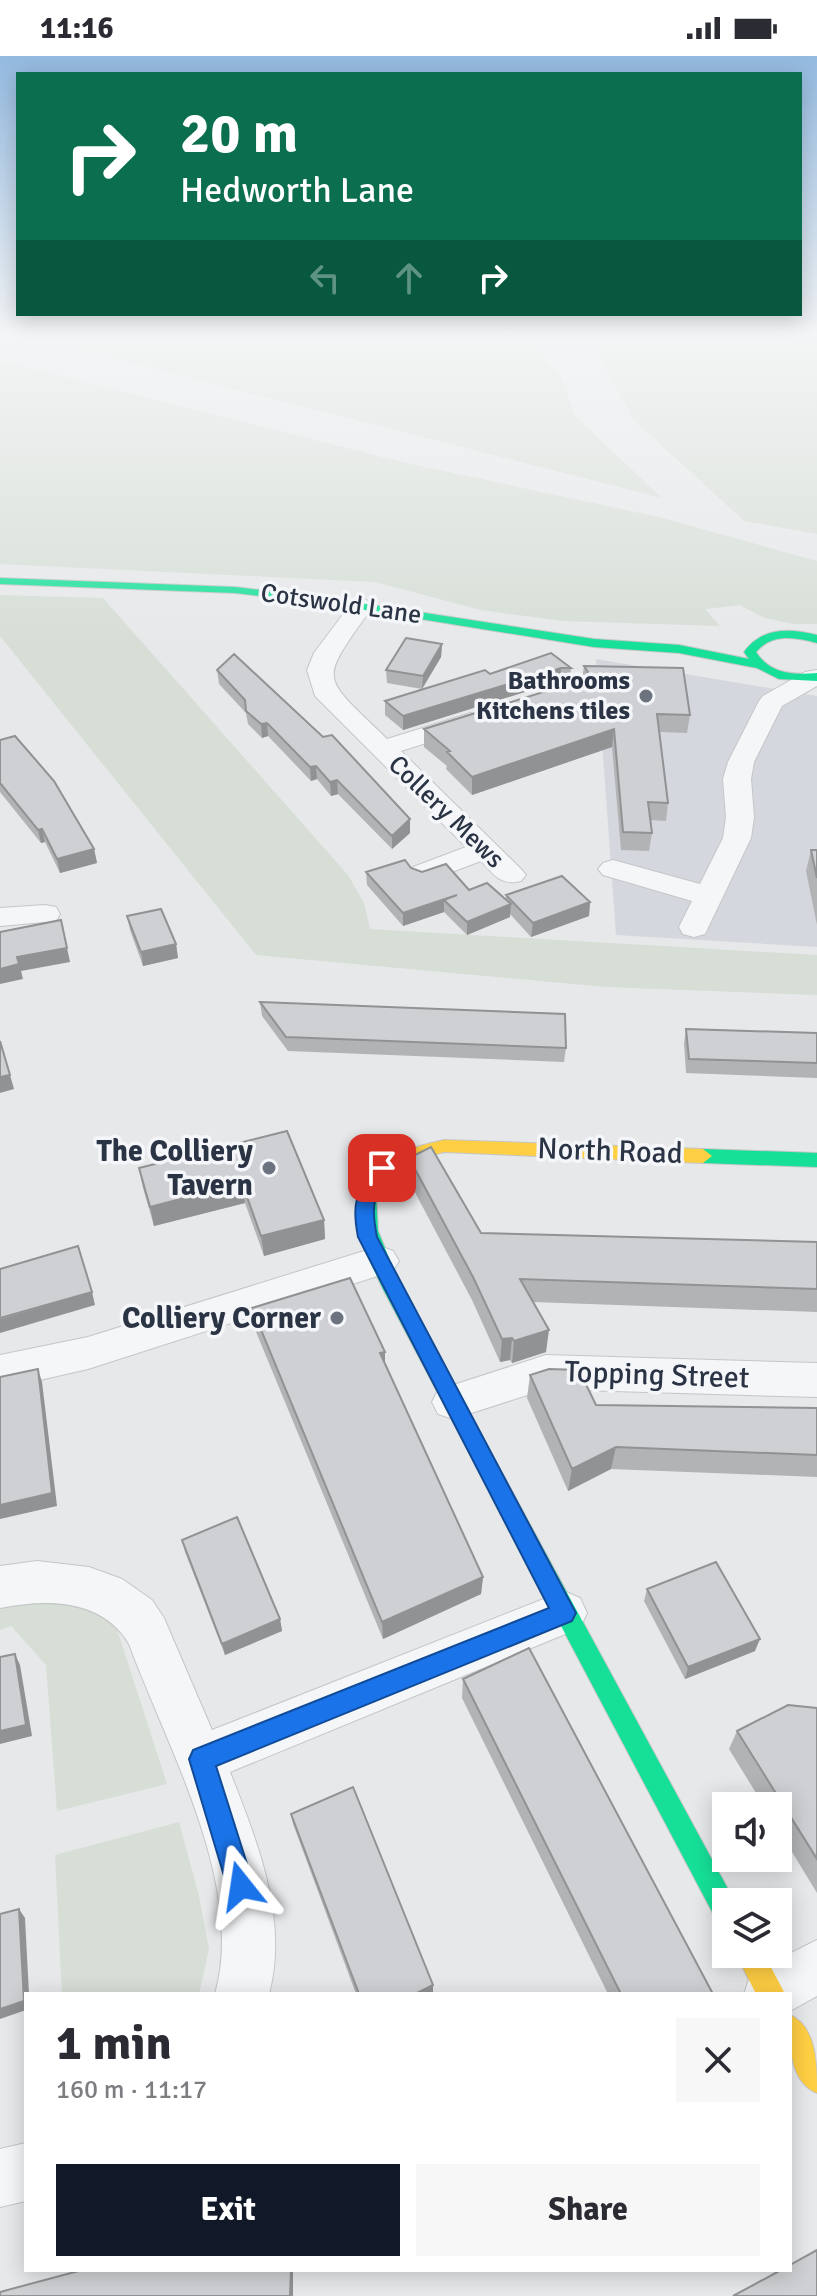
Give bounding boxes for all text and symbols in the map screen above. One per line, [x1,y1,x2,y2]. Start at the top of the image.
text: 11:16 [40,10,114,47]
text: 20 m [180,99,298,168]
icon: right [48,104,152,208]
text: Hedworth Lane [180,168,414,213]
icon: left [303,256,347,300]
icon: ahead [387,256,431,300]
icon: right [471,256,515,300]
street label: Cotswold Lane [259,577,423,631]
place label: Bathrooms Kitchens tiles [476,665,630,727]
marker: Bathrooms Kitchens tiles [637,687,655,705]
street label: Collery Mews [381,749,511,875]
street label: North Road [537,1130,683,1172]
place label: The Colliery Tavern [96,1133,253,1204]
pin [348,1134,416,1202]
icon: arrive [360,1146,404,1190]
marker: The Colliery Tavern [260,1159,278,1177]
place label: Colliery Corner [122,1300,321,1337]
marker: Colliery Corner [328,1309,346,1327]
street label: Topping Street [564,1353,750,1397]
map controls [712,1792,792,1968]
button: sound [712,1792,792,1872]
position arrow [199,1844,283,1928]
button: layers [712,1888,792,1968]
text: 1 min [56,2014,172,2073]
button: close [676,2018,760,2102]
text: 160 m · 11:17 [56,2074,207,2106]
button: Exit [56,2164,400,2256]
button: Share [416,2164,760,2256]

